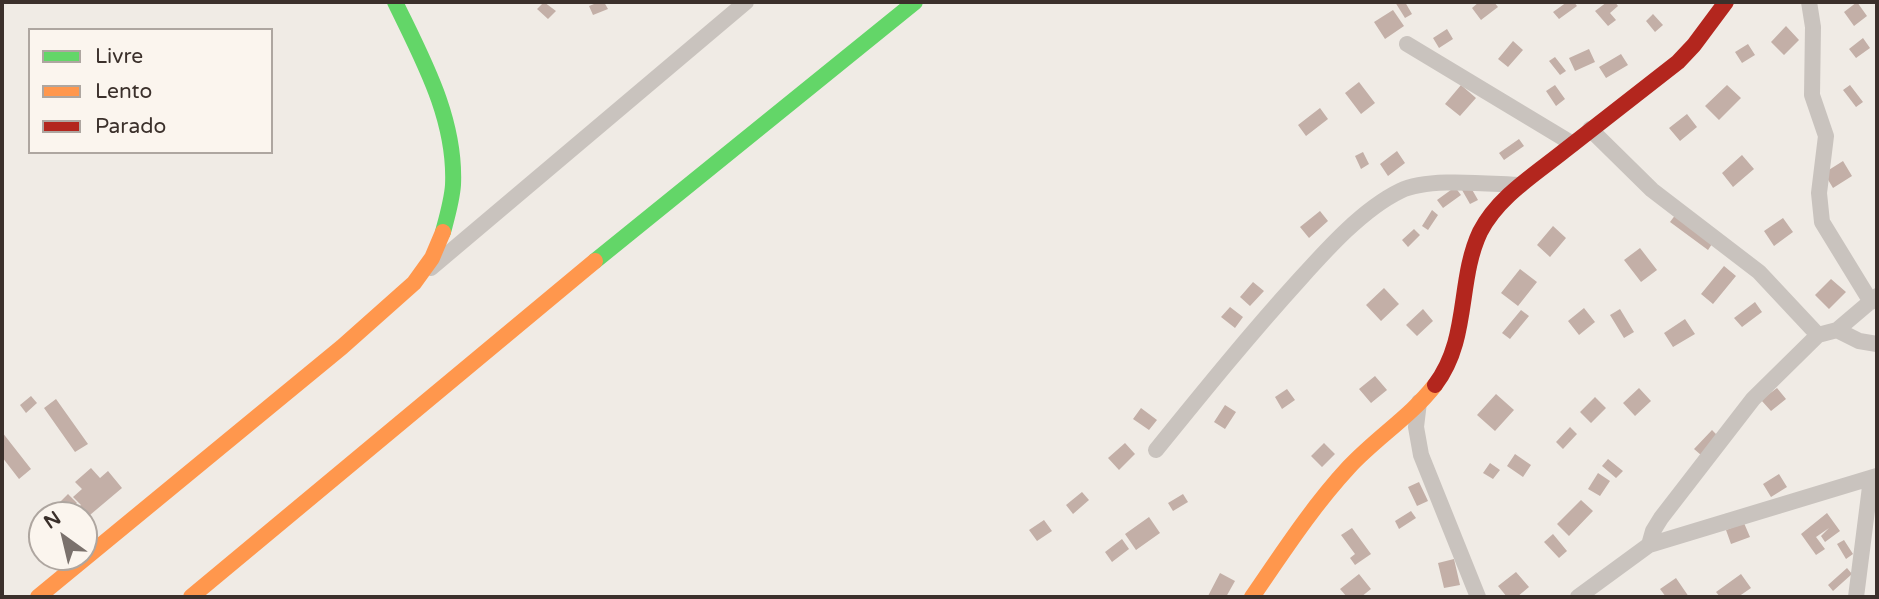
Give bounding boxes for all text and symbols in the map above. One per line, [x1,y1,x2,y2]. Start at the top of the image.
legend [28,28,273,154]
text: Livre [95,44,143,69]
text: Lento [95,79,152,104]
text: Parado [95,114,166,139]
north arrow [28,501,98,571]
text: N [40,507,65,534]

